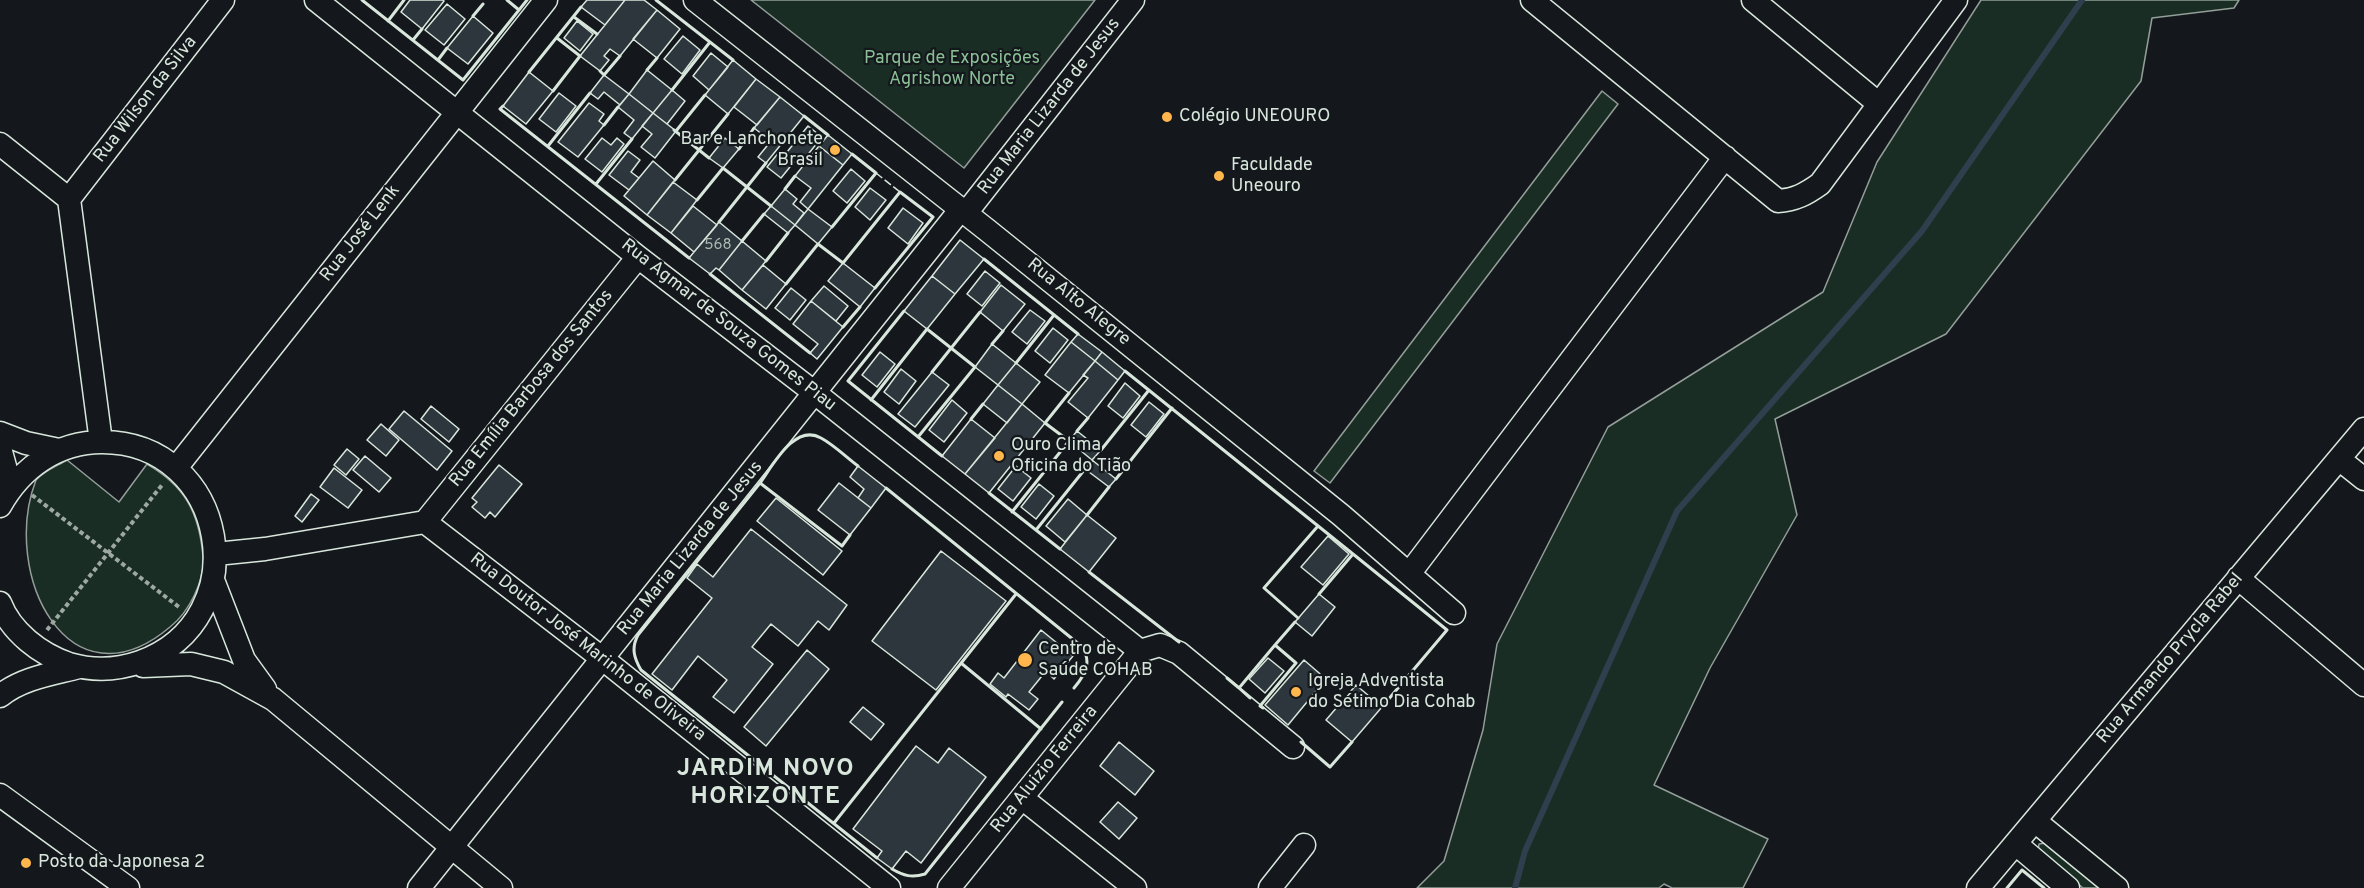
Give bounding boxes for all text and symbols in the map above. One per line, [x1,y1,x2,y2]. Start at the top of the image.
street label: Rua Maria Lizarda de Jesus [974,14,1126,200]
street label: Rua Wilson da Silva [90,32,202,168]
park label: Parque de Exposições Agrishow Norte [864,48,1040,90]
place label: Colégio UNEOURO [1179,106,1330,128]
marker: Colégio UNEOURO [1160,110,1174,124]
place label: Bar e Lanchonete Brasil [680,129,823,172]
marker: Bar e Lanchonete Brasil [828,143,842,157]
place label: Faculdade Uneouro [1231,155,1313,198]
marker: Faculdade Uneouro [1212,169,1226,183]
street label: Rua José Lenk [316,181,406,287]
street label: Rua Agmar de Souza Gomes Piau [616,235,840,417]
house number: 568 [704,237,732,255]
street label: Rua Alto Alegre [1022,255,1134,351]
street label: Rua Emília Barbosa dos Santos [446,286,618,492]
place label: Ouro Clima Oficina do Tião [1011,435,1131,478]
marker: Ouro Clima Oficina do Tião [992,449,1006,463]
street label: Rua Maria Lizarda de Jesus [614,457,768,641]
street label: Rua Doutor José Marinho de Oliveira [465,549,709,747]
street label: Rua Armando Prycla Rabel [2093,569,2249,749]
place label: Centro de Saúde COHAB [1038,639,1153,682]
marker: Centro de Saúde COHAB [1016,651,1034,669]
place label: Igreja Adventista do Sétimo Dia Cohab [1308,671,1475,714]
marker: Igreja Adventista do Sétimo Dia Cohab [1289,685,1303,699]
street label: Rua Aluizio Ferreira [987,702,1103,838]
district label: JARDIM NOVO HORIZONTE [677,756,855,812]
place label: Posto da Japonesa 2 [38,852,205,874]
marker: Posto da Japonesa 2 [19,856,33,870]

